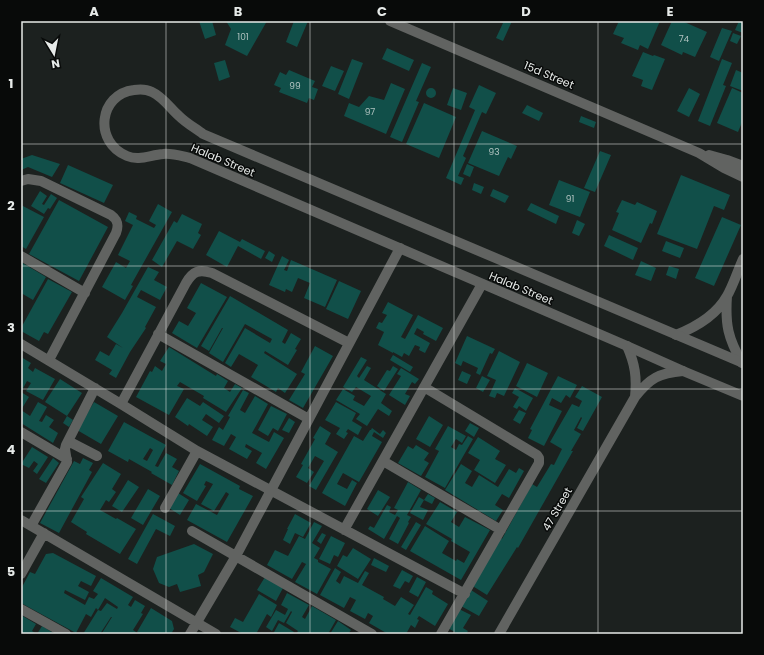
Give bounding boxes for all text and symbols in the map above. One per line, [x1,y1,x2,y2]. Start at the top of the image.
text: A [89,2,99,21]
text: B [234,2,243,21]
text: C [377,2,387,21]
text: D [521,2,531,21]
text: E [666,2,674,21]
house number: 101 [237,31,249,43]
house number: 74 [679,33,690,45]
north arrow [34,34,74,74]
text: N [50,55,61,72]
street label: 15d Street [521,57,577,93]
text: 1 [9,74,13,93]
house number: 99 [289,80,301,92]
house number: 97 [365,106,375,118]
street label: Halab Street [189,139,257,181]
house number: 93 [489,146,499,158]
house number: 91 [566,193,574,205]
text: 2 [7,196,15,215]
street label: Halab Street [487,267,555,309]
text: 3 [7,318,15,337]
text: 4 [7,440,16,459]
street label: 47 Street [538,484,576,534]
text: 5 [7,562,15,581]

